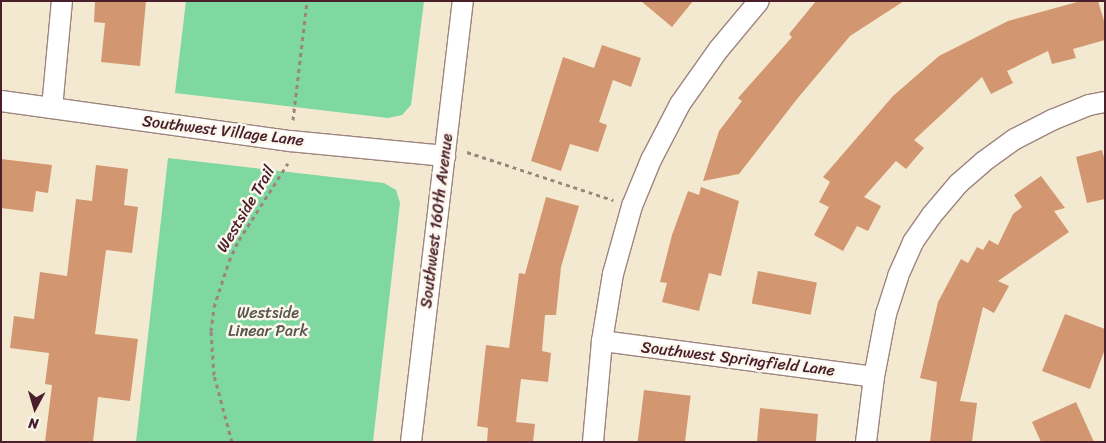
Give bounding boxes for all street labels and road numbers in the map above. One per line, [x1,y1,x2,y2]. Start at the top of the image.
street label: Southwest Village Lane [141,112,305,150]
street label: Southwest 160th Avenue [417,132,457,310]
street label: Westside Trail [213,162,279,256]
street label: Southwest Springfield Lane [640,338,836,380]

